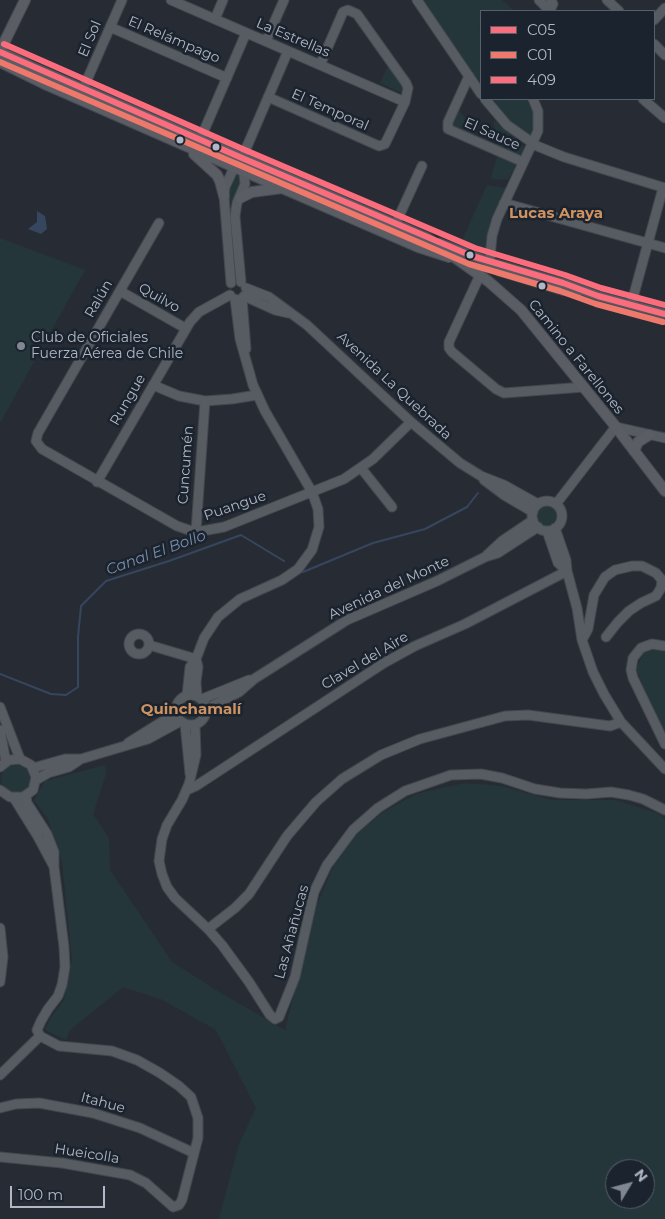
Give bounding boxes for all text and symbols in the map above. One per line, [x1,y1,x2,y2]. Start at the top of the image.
legend [480,10,655,100]
street label: El Relámpago [125,13,223,67]
street label: La Estrellas [254,15,332,61]
street label: El Sol [75,18,105,60]
text: C05 [527,20,556,39]
text: C01 [527,45,553,64]
text: 409 [527,70,556,89]
street label: El Temporal [289,86,371,134]
street label: El Sauce [462,114,522,154]
unlabelled marker [175,135,185,145]
unlabelled marker [211,142,221,152]
district label: Lucas Araya [509,205,603,223]
unlabelled marker [465,250,475,260]
street label: Ralún [81,277,117,321]
street label: Quilvo [135,280,183,316]
unlabelled marker [537,281,547,291]
street label: Camino a Farellones [525,296,627,418]
street label: Avenida La Quebrada [333,329,455,443]
place label: Club de Oficiales Fuerza Aérea de Chile [31,330,183,362]
marker: Club de Oficiales Fuerza Aérea de Chile [15,340,27,352]
street label: Rungue [107,371,149,429]
street label: Cuncumén [175,425,197,505]
street label: Puangue [202,488,268,524]
water label: Canal El Bollo [104,527,208,579]
street label: Avenida del Monte [326,553,452,623]
street label: Clavel del Aire [319,629,411,693]
district label: Quinchamalí [141,701,241,719]
street label: Las Añañucas [271,883,313,981]
street label: Itahue [79,1089,127,1117]
street label: Hueicolla [53,1141,121,1167]
north arrow [605,1159,655,1209]
text: N [631,1166,652,1186]
scale bar [12,1176,108,1208]
text: 100 m [18,1185,63,1204]

